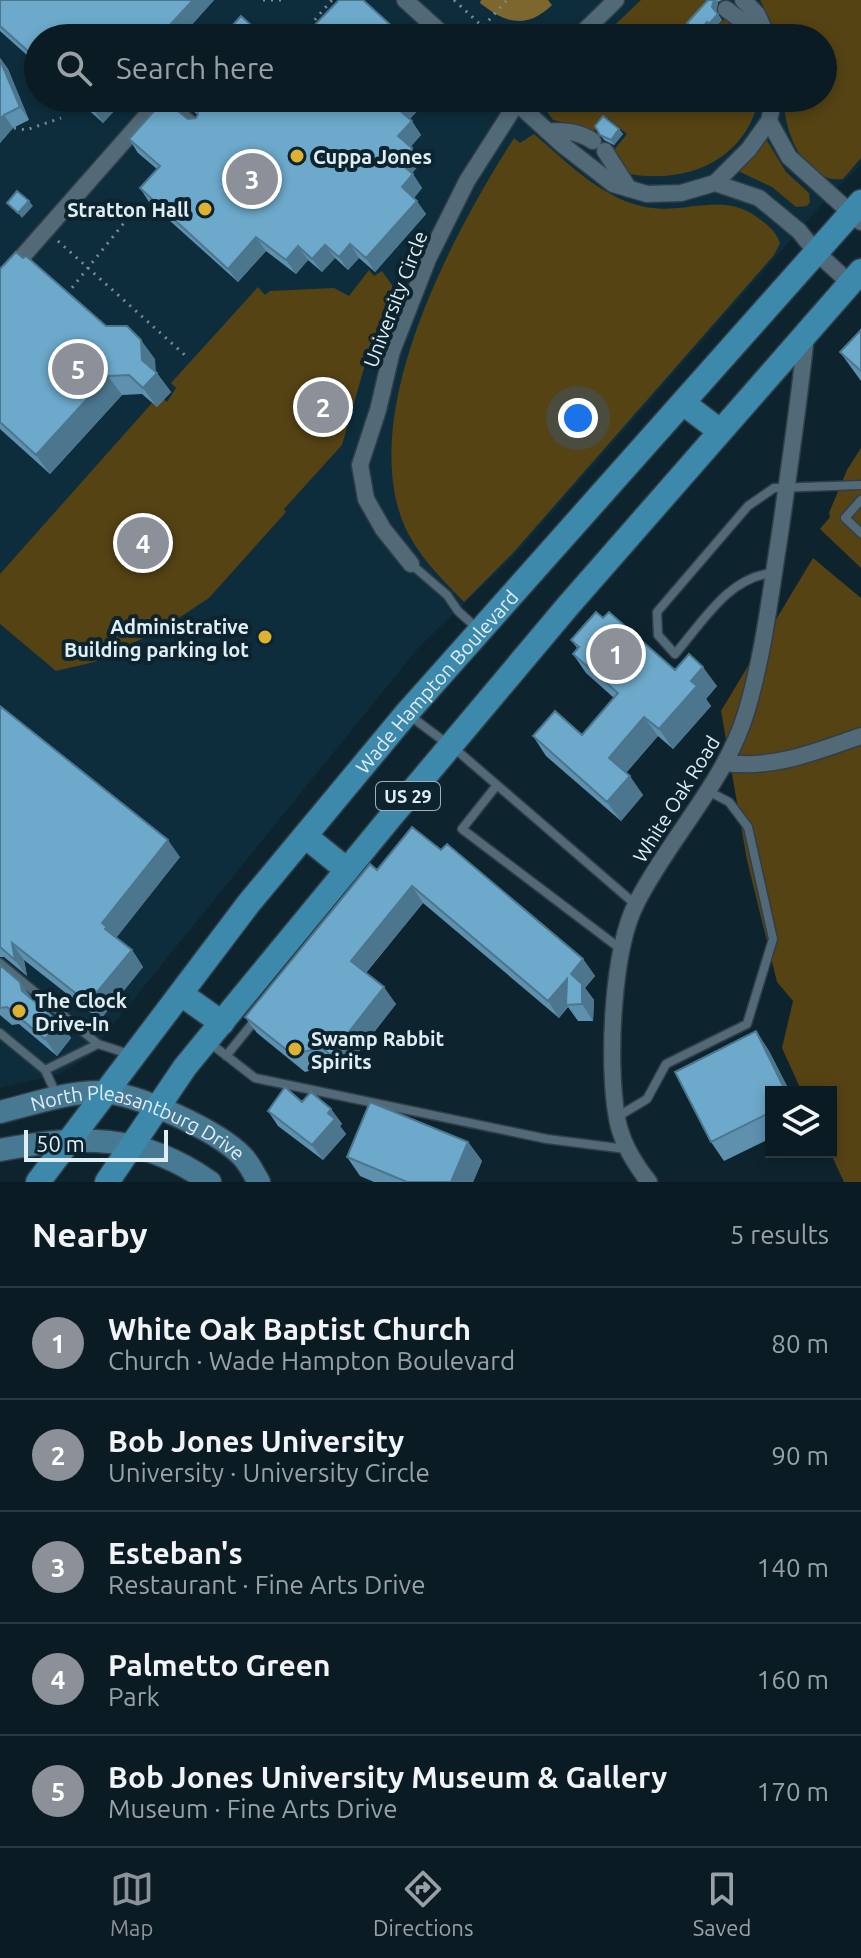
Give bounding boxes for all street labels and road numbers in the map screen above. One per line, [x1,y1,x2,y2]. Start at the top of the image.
street label: University Circle [358,228,432,370]
street label: Wade Hampton Boulevard [350,585,523,778]
street label: White Oak Road [628,732,724,866]
road number: US 29 [376,782,440,810]
street label: North Pleasantburg Drive [28,1080,250,1165]

